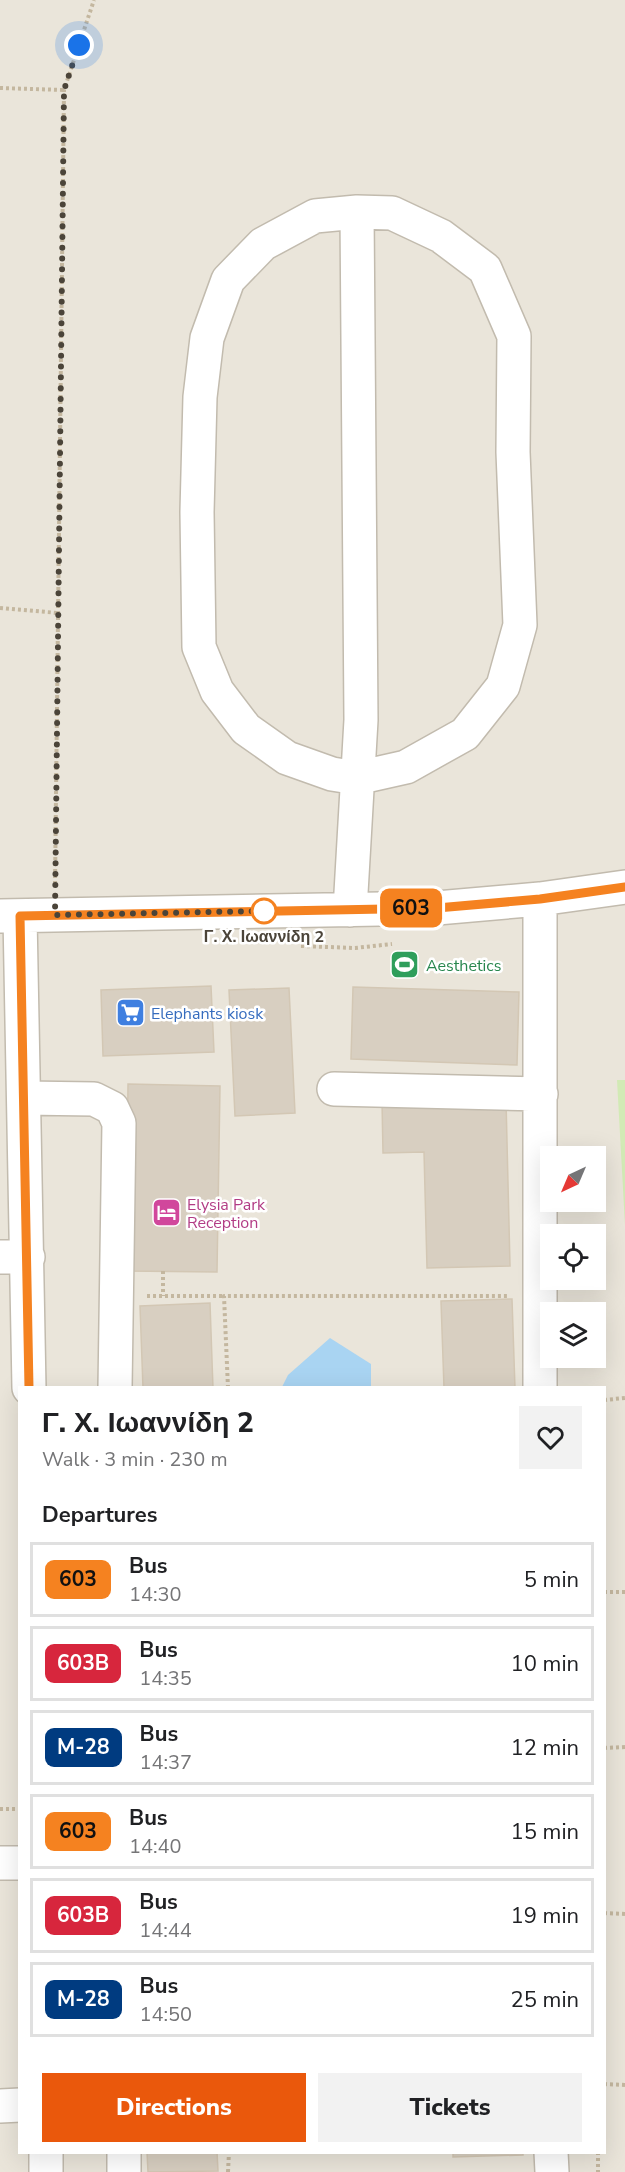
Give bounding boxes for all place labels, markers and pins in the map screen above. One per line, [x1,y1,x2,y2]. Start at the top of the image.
marker: Γ. Χ. Ιωαννίδη 2 [251,898,277,924]
place label: Γ. Χ. Ιωαννίδη 2 [204,926,324,948]
sports icon: Aesthetics [389,949,421,981]
place label: Aesthetics [426,955,501,977]
supermarket icon: Elephants kiosk [114,997,146,1029]
place label: Elephants kiosk [151,1003,264,1025]
place label: Elysia Park Reception [187,1194,266,1234]
hotel icon: Elysia Park Reception [150,1197,182,1229]

